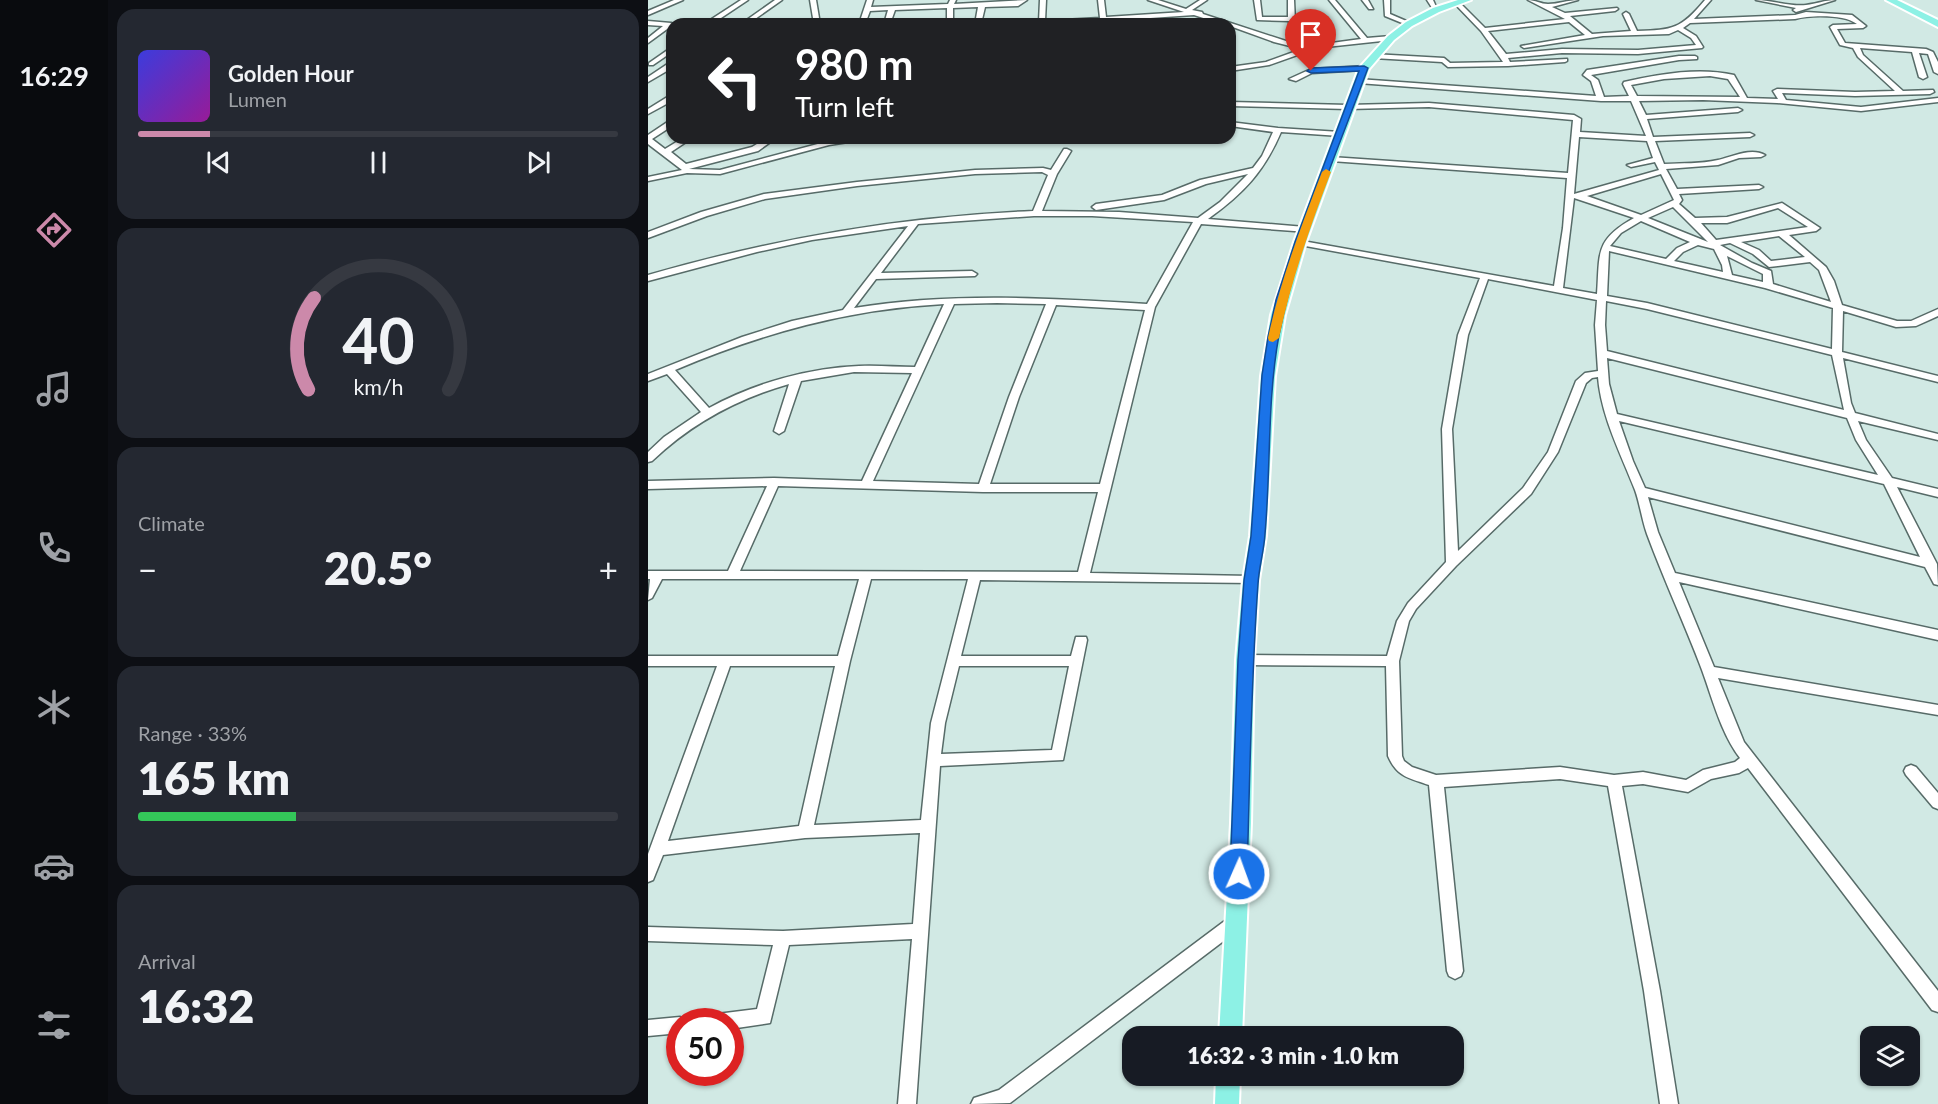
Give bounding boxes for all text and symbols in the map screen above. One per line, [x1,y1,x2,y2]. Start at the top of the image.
pin [1285,9,1336,71]
icon: arrive [1294,18,1327,51]
text: 980 m [795,39,913,89]
icon: left [696,42,774,120]
text: 16:29 [19,59,89,92]
text: Golden Hour [228,60,354,87]
text: Lumen [228,87,287,111]
text: Turn left [795,90,894,123]
icon: previous [202,146,235,179]
icon: pause [362,146,395,179]
icon: next [522,146,555,179]
icon: directions [33,209,75,251]
text: 40 [342,302,414,377]
icon: music [33,368,75,410]
text: km/h [353,374,403,400]
text: Climate [138,511,205,535]
icon: phone [33,527,75,569]
text: 20.5° [324,541,432,595]
text: − [138,549,157,589]
text: + [599,549,618,589]
icon: climate [33,686,75,728]
text: Range · 33% [138,721,247,745]
text: 165 km [138,751,290,805]
position arrow [1207,842,1271,906]
icon: car [33,845,75,887]
text: Arrival [138,949,196,973]
text: 16:32 [138,979,254,1033]
icon: filters [33,1004,75,1046]
speed limit sign: 50 [666,1008,744,1086]
map controls [1860,1026,1920,1086]
button: layers [1860,1026,1920,1086]
text: 16:32 · 3 min · 1.0 km [1187,1042,1399,1069]

